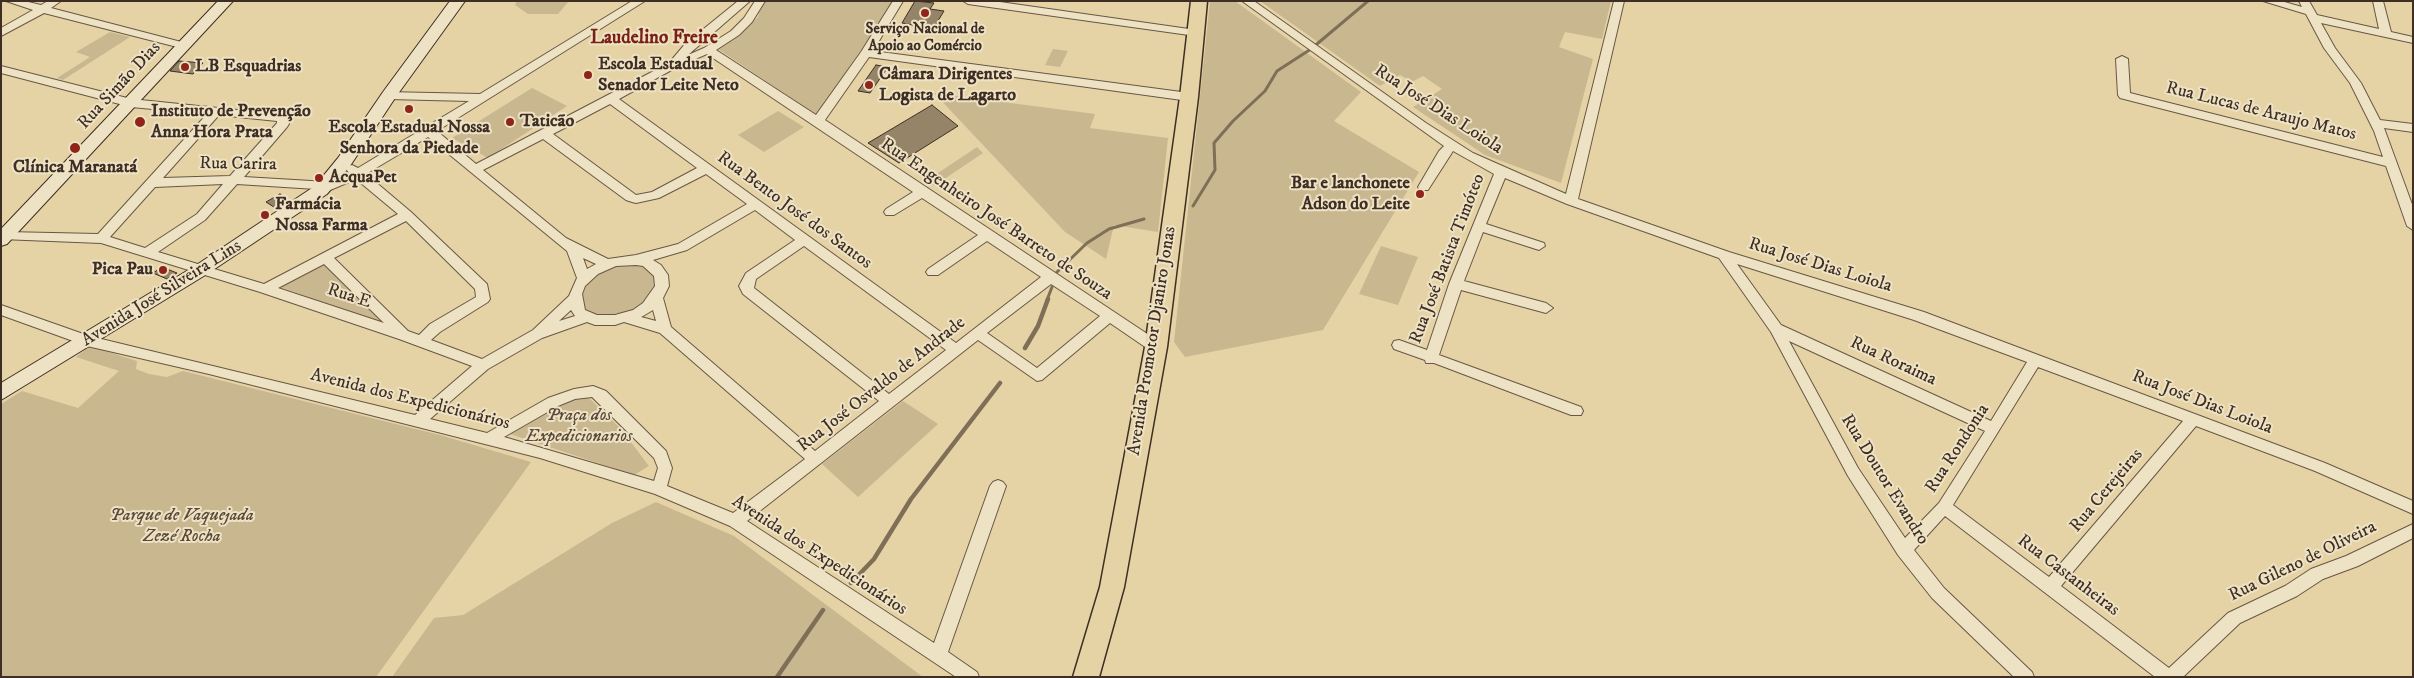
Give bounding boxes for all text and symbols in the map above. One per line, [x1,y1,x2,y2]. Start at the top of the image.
marker: Serviço Nacional de Apoio ao Comércio [919,7,931,19]
place label: Serviço Nacional de Apoio ao Comércio [866,21,984,56]
district label: Laudelino Freire [590,28,718,50]
street label: Rua Simão Dias [74,38,166,134]
place label: Escola Estadual Senador Leite Neto [598,54,739,96]
place label: LB Esquadrias [195,56,301,78]
street label: Rua José Dias Loiola [1370,60,1506,160]
marker: LB Esquadrias [179,61,191,73]
place label: Câmara Dirigentes Logista de Lagarto [879,64,1016,106]
marker: Escola Estadual Senador Leite Neto [582,69,594,81]
street label: Rua Lucas de Araujo Matos [2164,78,2358,146]
marker: Câmara Dirigentes Logista de Lagarto [863,79,875,91]
place label: Instituto de Prevenção Anna Hora Prata [151,101,311,144]
marker: Escola Estadual Nossa Senhora da Piedade [403,103,415,115]
place label: Taticão [520,111,574,133]
marker: Instituto de Prevenção Anna Hora Prata [133,115,147,129]
marker: Taticão [504,116,516,128]
place label: Escola Estadual Nossa Senhora da Piedade [328,117,490,160]
street label: Rua Engenheiro José Barreto de Souza [876,134,1116,306]
marker: Clínica Maranatá [68,141,82,155]
street label: Rua Bento José dos Santos [712,148,876,274]
street label: Rua Carira [199,154,277,176]
place label: Clínica Maranatá [13,157,137,179]
place label: AcquaPet [329,167,397,189]
street label: Rua José Batista Timóteo [1406,171,1490,347]
marker: AcquaPet [313,172,325,184]
place label: Bar e lanchonete Adson do Leite [1291,173,1410,215]
marker: Bar e lanchonete Adson do Leite [1414,188,1426,200]
place label: Farmácia Nossa Farma [275,194,368,236]
marker: Farmácia Nossa Farma [259,209,271,221]
street label: Avenida Promotor Djaniro Jonas [1124,225,1182,457]
street label: Rua José Dias Loiola [1746,234,1894,298]
street label: Avenida José Silveira Lins [78,236,246,352]
place label: Pica Pau [92,259,153,281]
marker: Pica Pau [157,264,169,276]
street label: Rua E [324,280,374,314]
street label: Rua José Osvaldo de Andrade [794,313,970,457]
street label: Rua Roraima [1846,333,1940,391]
street label: Avenida dos Expedicionários [308,365,512,435]
street label: Rua José Dias Loiola [2129,366,2275,440]
street label: Rua Rondonia [1921,401,1995,497]
park label: Praça dos Expedicionarios [525,405,633,448]
street label: Rua Doutor Evandro [1835,411,1933,549]
street label: Rua Cerejeiras [2066,445,2148,537]
street label: Avenida dos Expedicionários [727,491,911,621]
park label: Parque de Vaquejada Zezé Rocha [110,505,254,548]
street label: Rua Gileno de Oliveira [2226,517,2380,607]
street label: Rua Castanheiras [2013,531,2123,621]

